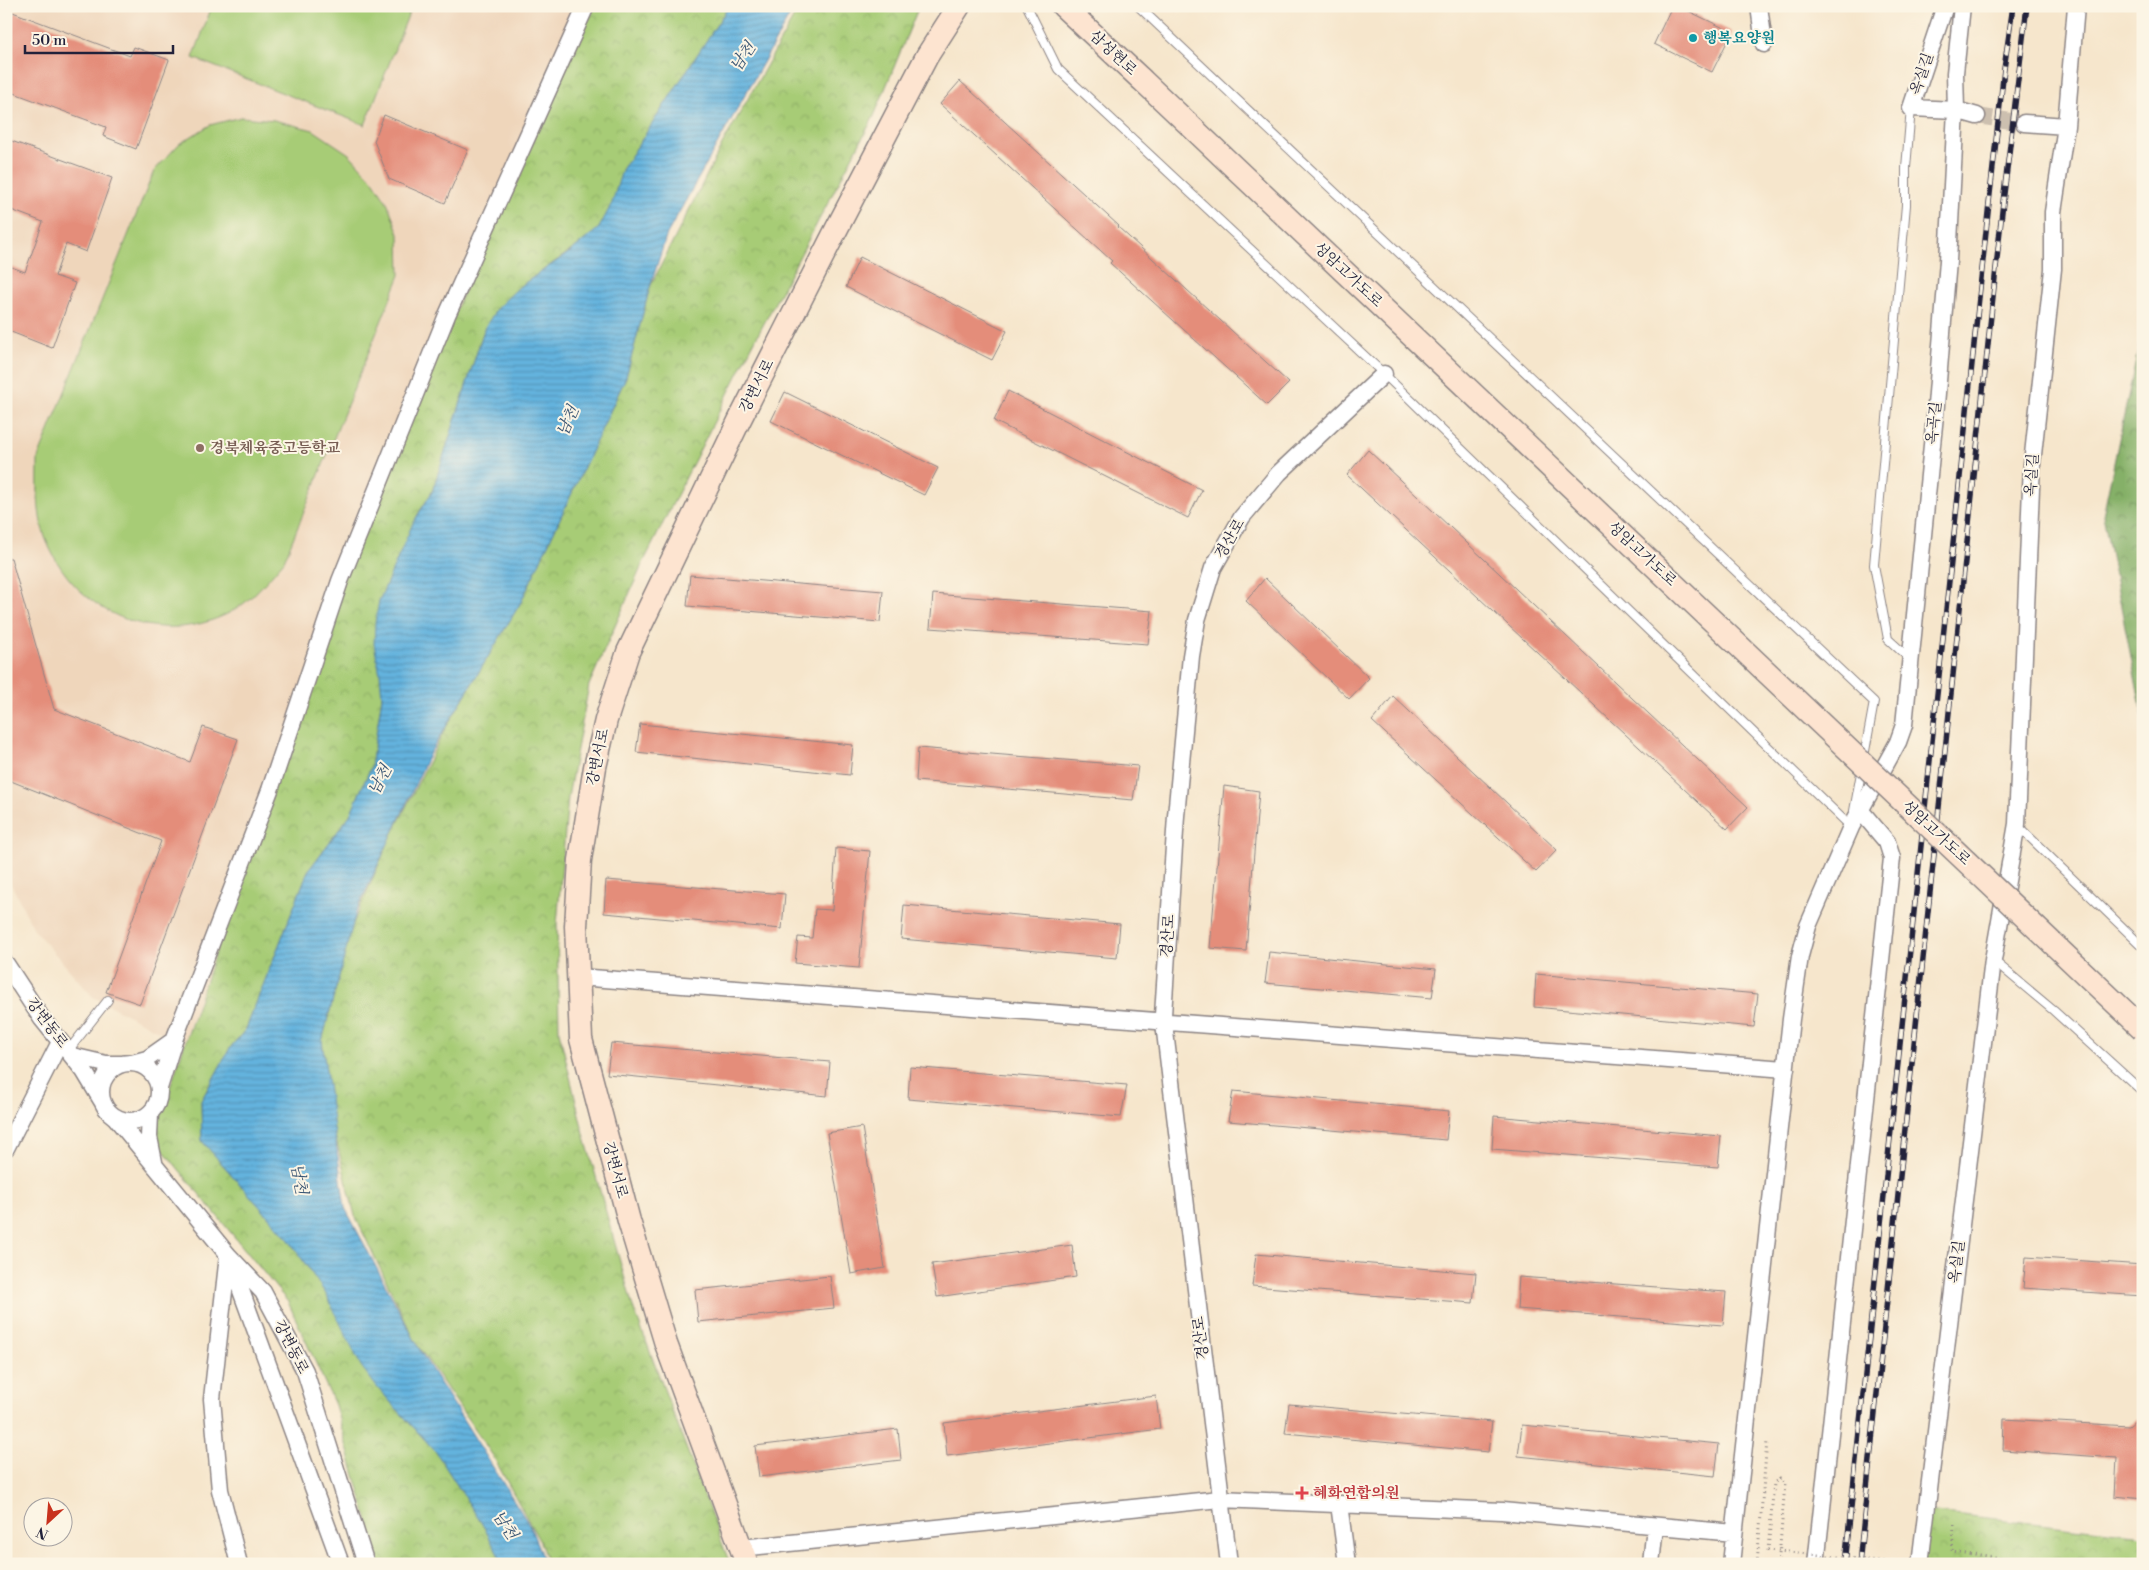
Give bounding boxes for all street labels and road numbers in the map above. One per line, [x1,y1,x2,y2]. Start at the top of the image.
street label: 삼성현로 [1085,26,1141,80]
street label: 옥실길 [1906,50,1938,98]
street label: 성암고가도로 [1310,238,1387,312]
street label: 강변서로 [735,355,779,416]
street label: 옥곡길 [1922,400,1946,446]
street label: 옥실길 [2021,453,2043,497]
street label: 경산로 [1211,515,1249,563]
street label: 성암고가도로 [1604,517,1681,591]
street label: 강변서로 [583,726,613,787]
street label: 성암고가도로 [1898,796,1975,870]
street label: 경산로 [1157,913,1179,958]
street label: 강변동로 [22,994,72,1052]
street label: 강변서로 [598,1140,632,1201]
street label: 옥실길 [1945,1239,1969,1285]
street label: 경산로 [1189,1315,1213,1361]
street label: 강변동로 [269,1317,313,1378]

